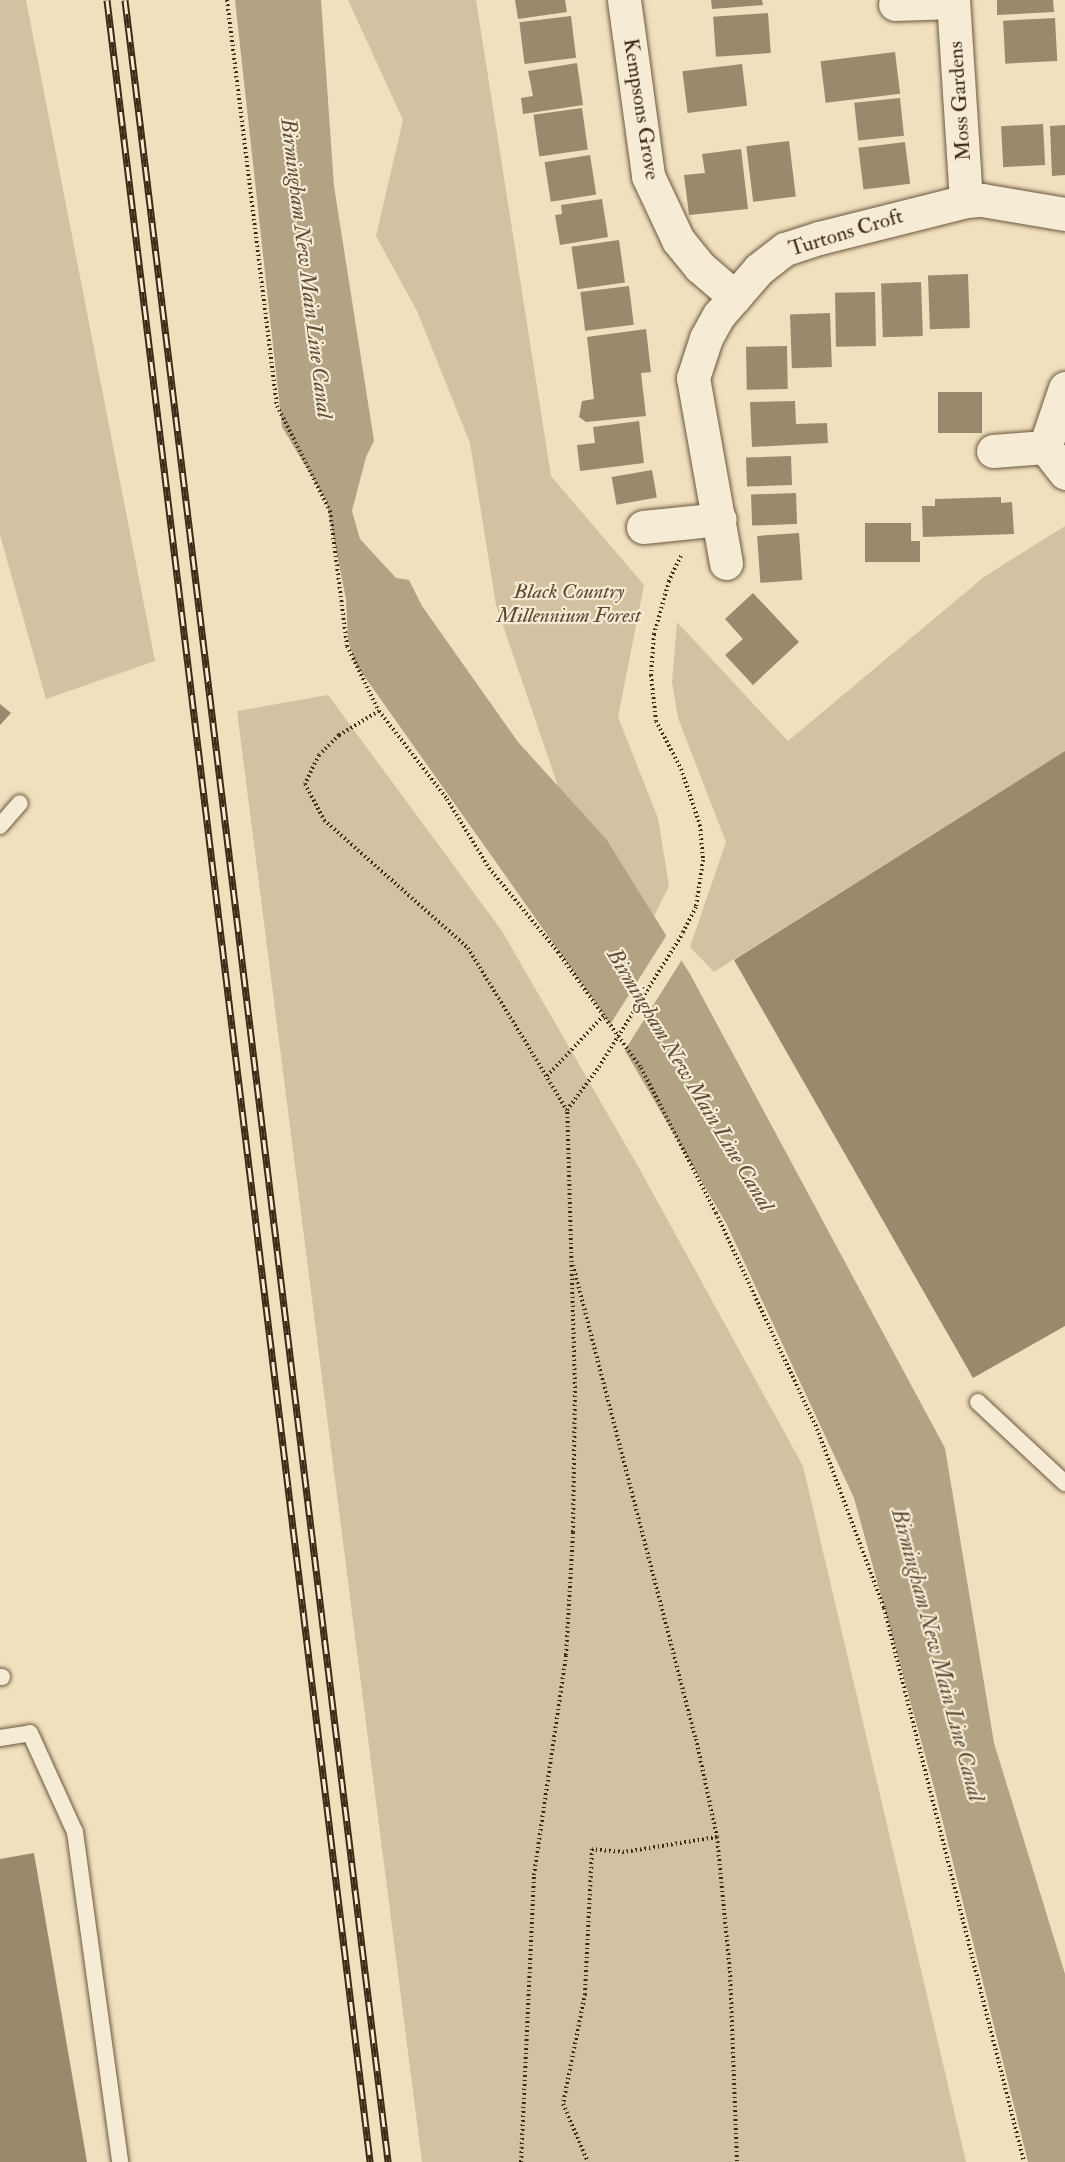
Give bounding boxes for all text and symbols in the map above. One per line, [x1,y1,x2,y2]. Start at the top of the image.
street label: Kempsons Grove [617,37,665,181]
street label: Moss Gardens [943,40,977,162]
water label: Birmingham New Main Line Canal [275,117,337,419]
street label: Turtons Croft [786,204,906,262]
park label: Black Country Millennium Forest [497,579,641,629]
water label: Birmingham New Main Line Canal [601,944,779,1216]
water label: Birmingham New Main Line Canal [885,1506,989,1804]

